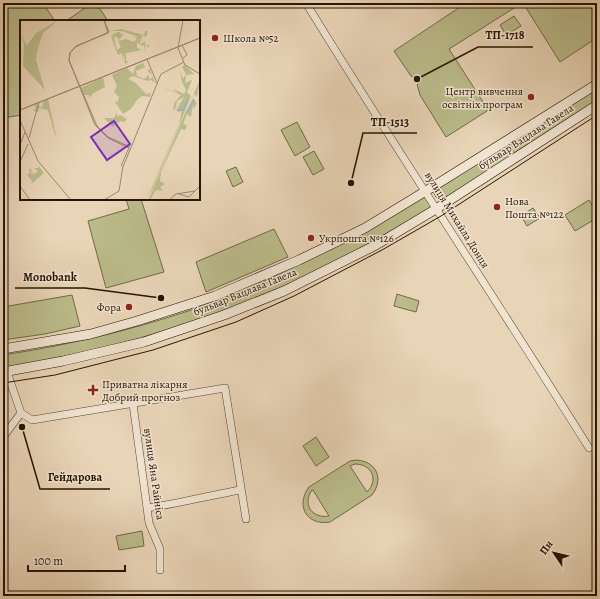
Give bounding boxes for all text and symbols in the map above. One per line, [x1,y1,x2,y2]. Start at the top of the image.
inset map [20,20,200,200]
callout: ТП-1718 [478,23,533,47]
text: ТП-1718 [486,27,525,43]
place label: Школа №52 [223,31,279,46]
marker: Школа №52 [210,33,220,43]
place label: Центр вивчення освітніх програм [442,84,523,112]
marker: Центр вивчення освітніх програм [526,92,536,102]
street label: бульвар Вацлава Гавела [476,100,577,173]
callout: ТП-1513 [363,109,417,133]
text: ТП-1513 [371,114,409,130]
street label: вулиця Михайла Донця [421,169,493,271]
place label: Нова Пошта №122 [505,194,564,222]
marker: Нова Пошта №122 [492,202,502,212]
place label: Укрпошта №126 [319,231,394,246]
marker: Укрпошта №126 [306,233,316,243]
callout: Monobank [15,264,85,288]
street label: бульвар Вацлава Гавела [191,264,300,320]
text: Monobank [23,269,78,285]
place label: Фора [97,300,122,315]
marker: Фора [124,302,134,312]
place label: Приватна лікарня Добрий прогноз [102,377,188,405]
marker: Приватна лікарня Добрий прогноз [87,384,99,396]
street label: вулиця Яна Райніса [140,427,168,522]
callout: Гейдарова [40,465,110,489]
text: Гейдарова [48,469,102,485]
north arrow [534,533,574,573]
text: Пн [536,537,557,558]
scale bar [28,547,125,573]
text: 100 m [34,553,63,569]

